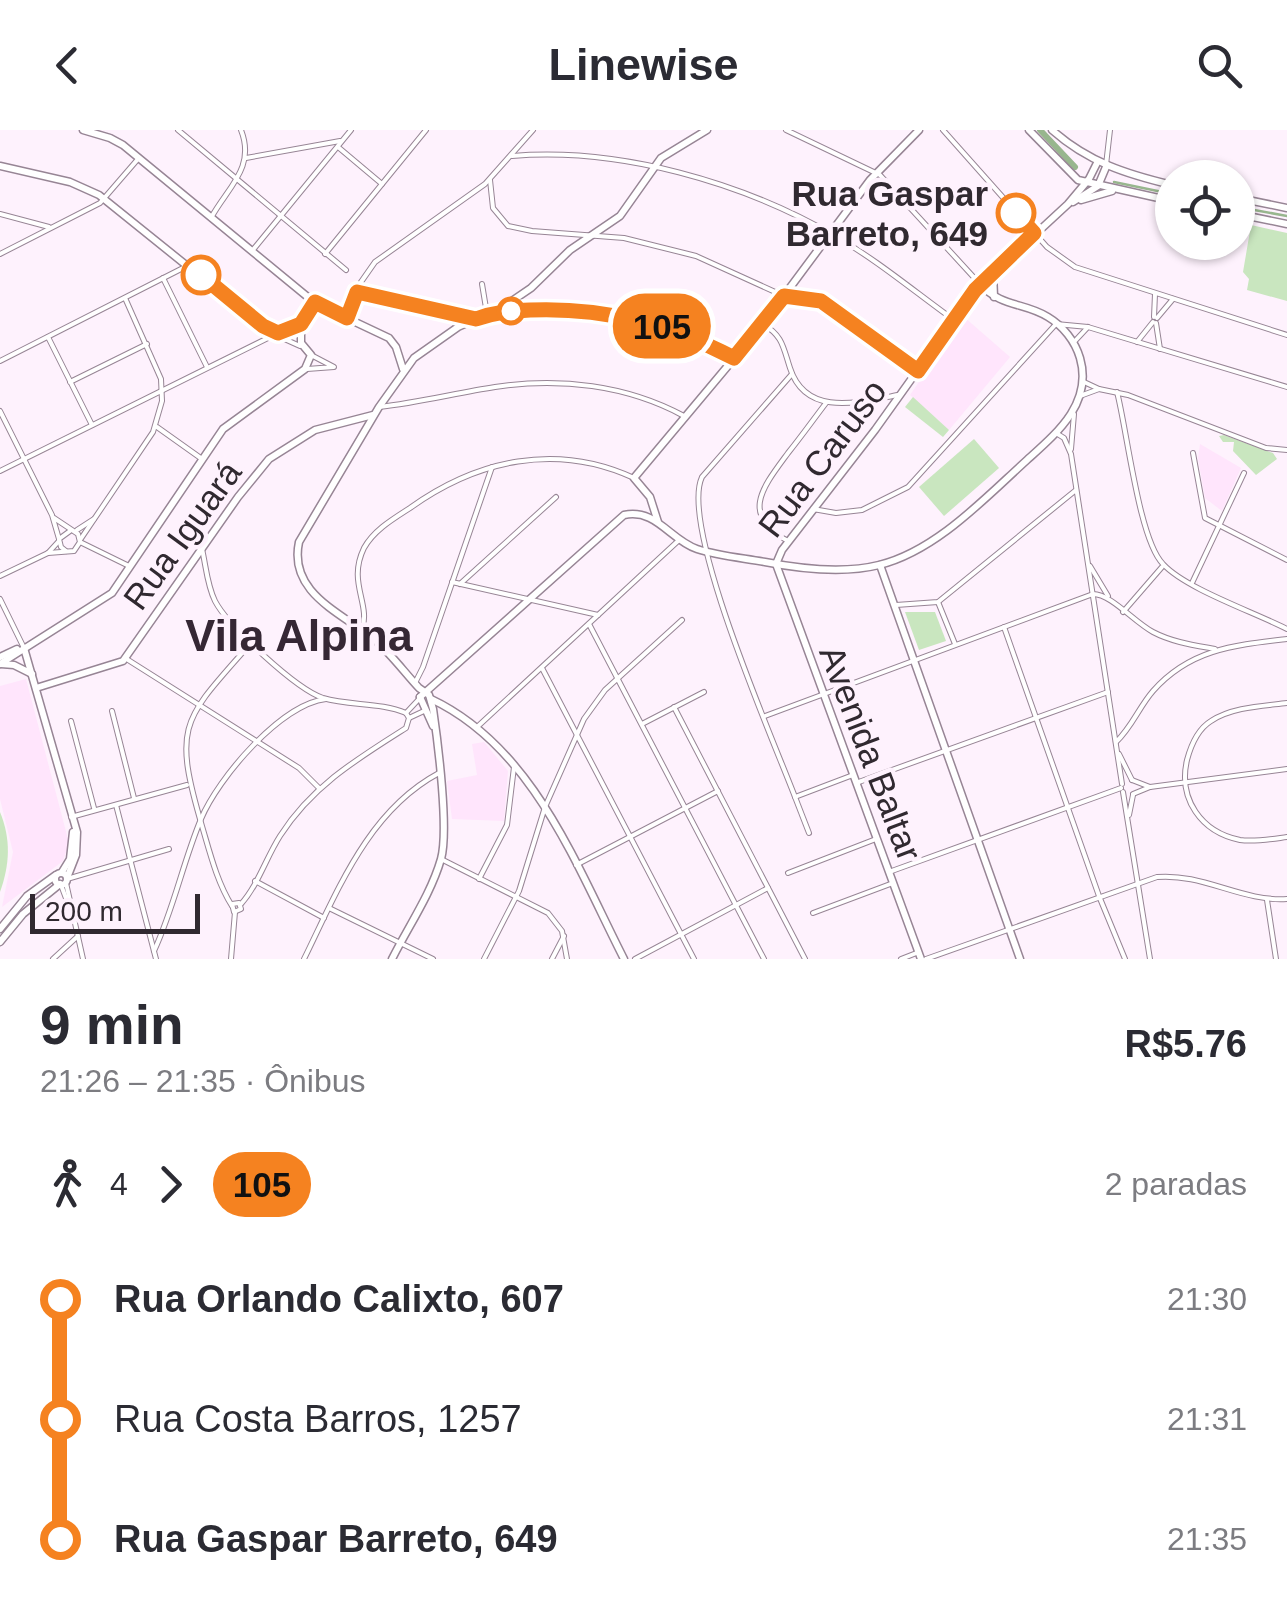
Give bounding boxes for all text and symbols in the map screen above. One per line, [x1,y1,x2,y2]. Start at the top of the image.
icon: back [40,38,95,93]
icon: search [1192,38,1247,93]
text: Linewise [548,39,739,90]
map controls [1155,160,1255,260]
button: locate [1155,160,1255,260]
place label: Rua Gaspar Barreto, 649 [786,174,988,253]
marker: Rua Gaspar Barreto, 649 [997,194,1035,232]
unlabelled marker [182,256,220,294]
line badge: 105 [604,294,720,358]
unlabelled marker [498,298,524,324]
text: 105 [633,307,691,346]
street label: Rua Caruso [750,372,894,544]
street label: Rua Iguará [115,453,249,617]
district label: Vila Alpina [185,610,414,661]
street label: Avenida Baltar [812,640,930,866]
scale bar [30,889,200,934]
text: 200 m [45,896,123,927]
text: 9 min [40,994,184,1056]
text: R$5.76 [1124,1023,1247,1065]
text: 21:26 – 21:35 · Ônibus [40,1063,366,1099]
icon: walk [40,1157,95,1212]
icon: forward [143,1157,198,1212]
text: 105 [233,1165,291,1204]
text: 4 [110,1166,128,1202]
text: 2 paradas [1105,1166,1247,1202]
text: Rua Orlando Calixto, 607 [114,1278,564,1320]
text: 21:30 [1167,1281,1247,1317]
text: Rua Costa Barros, 1257 [114,1398,522,1440]
text: 21:31 [1167,1401,1247,1437]
text: Rua Gaspar Barreto, 649 [114,1518,558,1560]
text: 21:35 [1167,1521,1247,1557]

